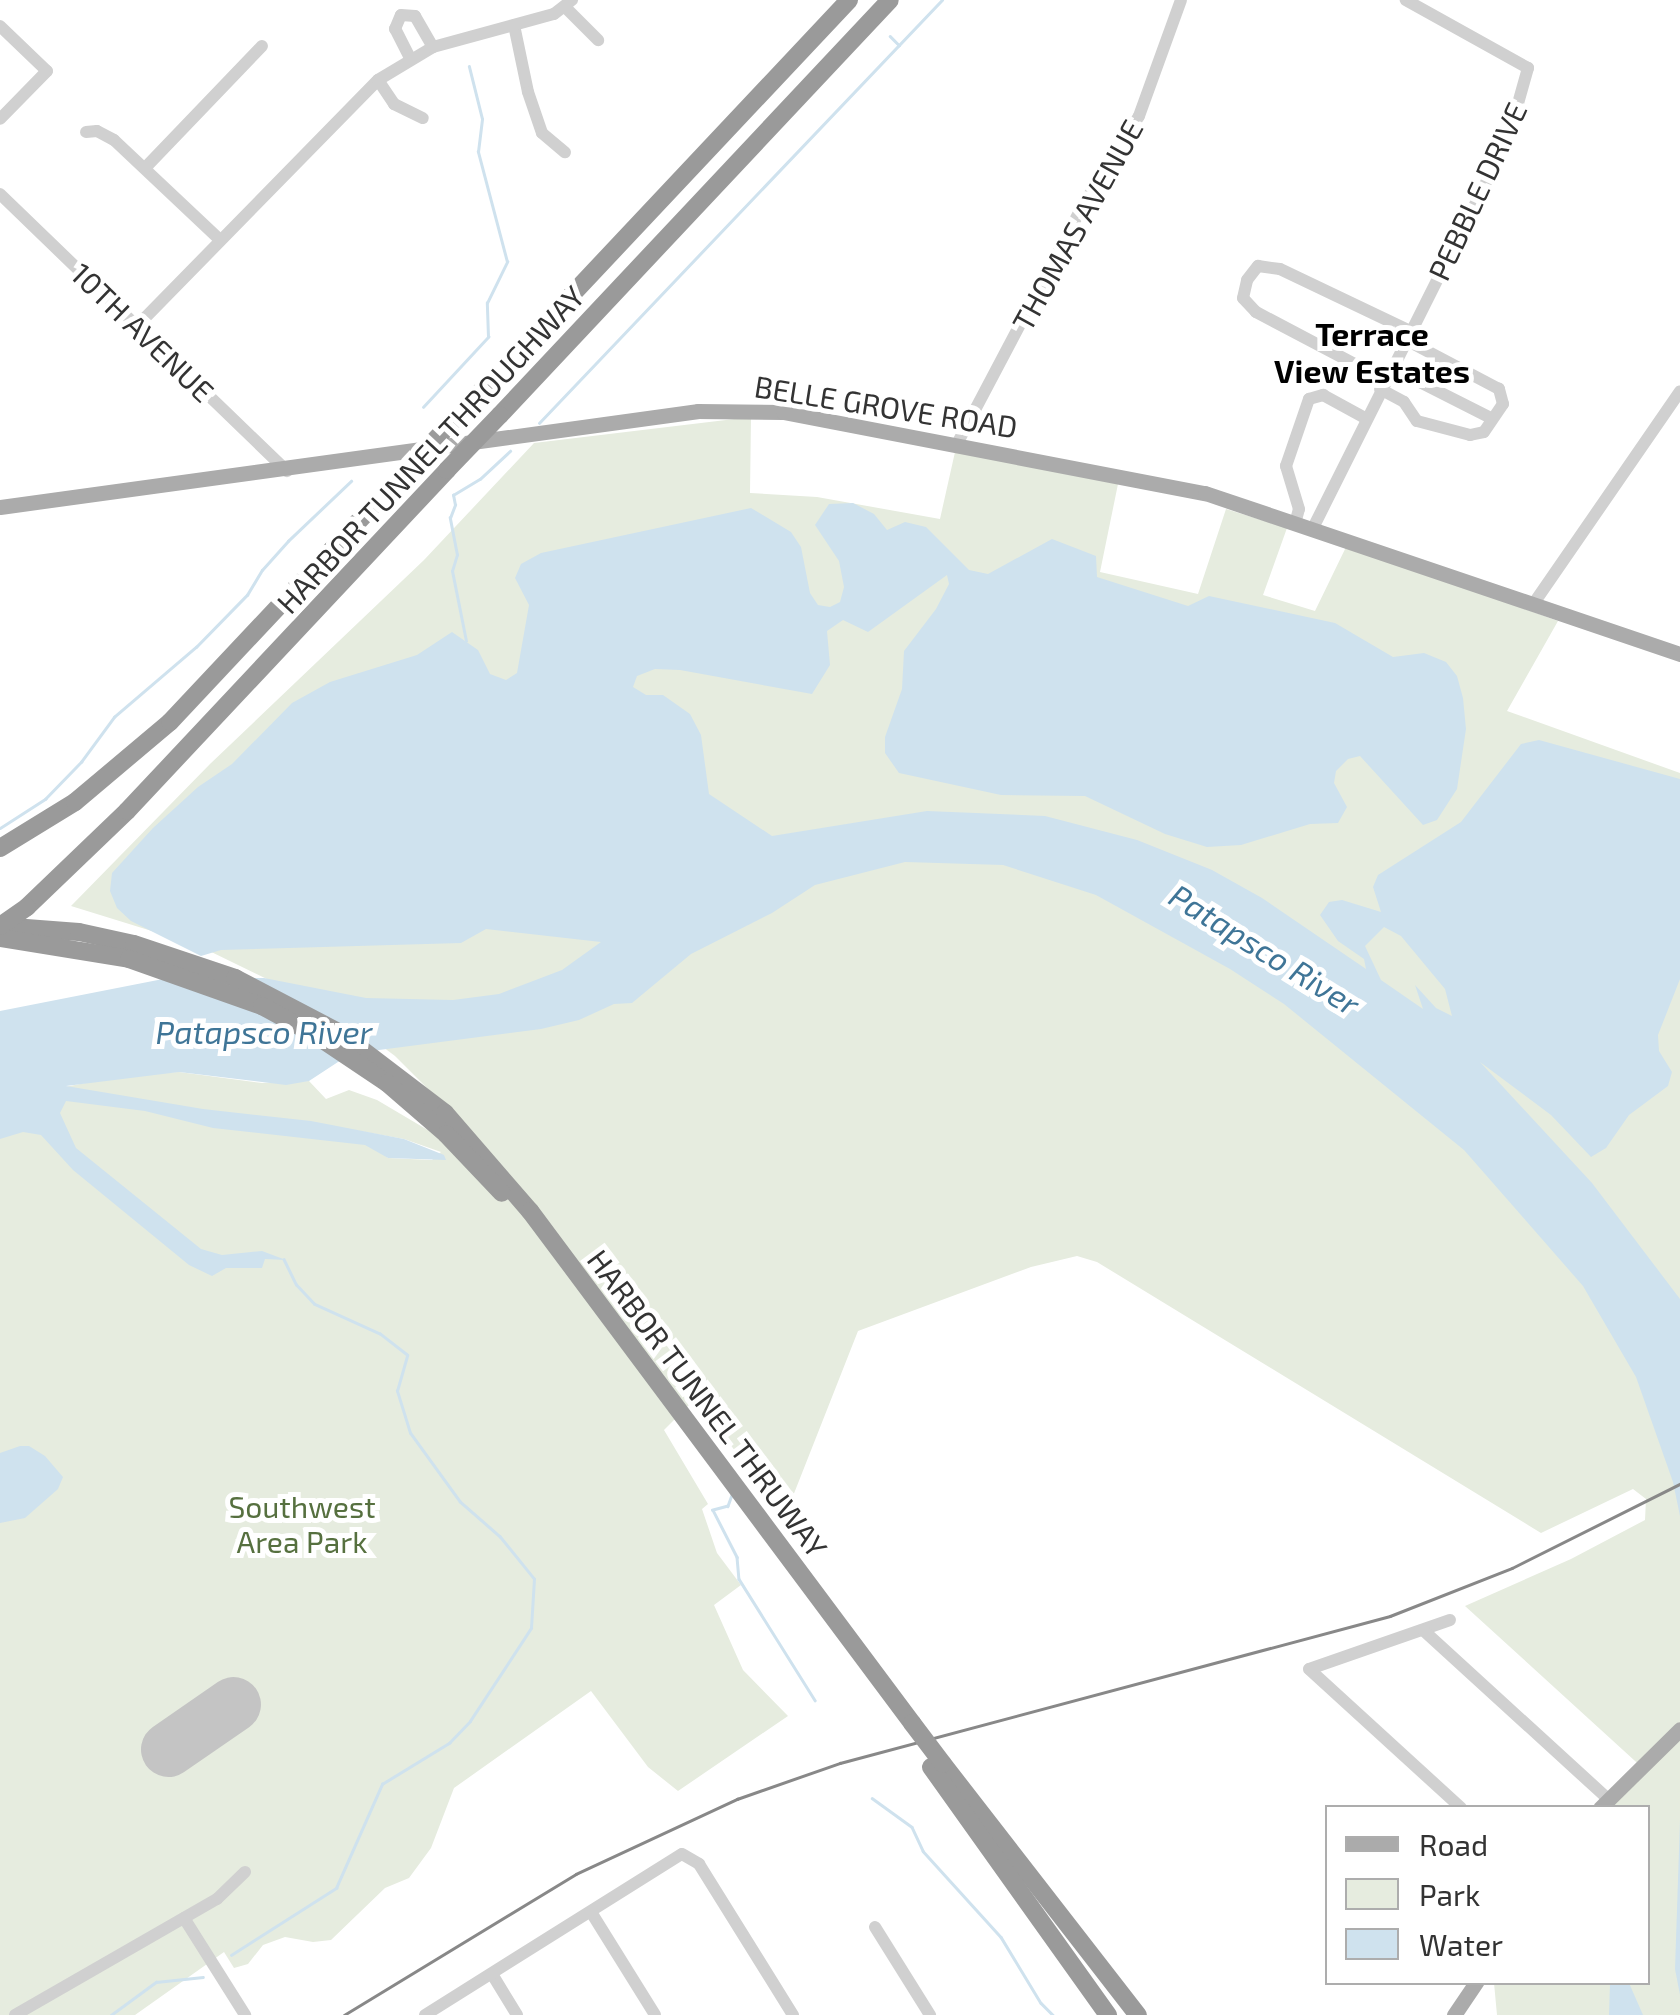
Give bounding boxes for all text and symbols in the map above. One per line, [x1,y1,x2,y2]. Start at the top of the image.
street label: PEBBLE DRIVE [1420,96,1534,286]
street label: THOMAS AVENUE [1004,113,1150,337]
street label: 10TH AVENUE [64,255,222,409]
street label: HARBOR TUNNEL THROUGHWAY [268,277,592,621]
district label: Terrace View Estates [1274,315,1470,390]
street label: BELLE GROVE ROAD [752,367,1020,445]
water label: Patapsco River [1163,875,1367,1023]
water label: Patapsco River [155,1012,373,1050]
street label: HARBOR TUNNEL THRUWAY [580,1241,836,1565]
park label: Southwest Area Park [228,1488,376,1558]
legend [1325,1805,1650,1985]
text: Road [1419,1826,1488,1862]
text: Park [1419,1876,1480,1912]
text: Water [1419,1926,1503,1962]

